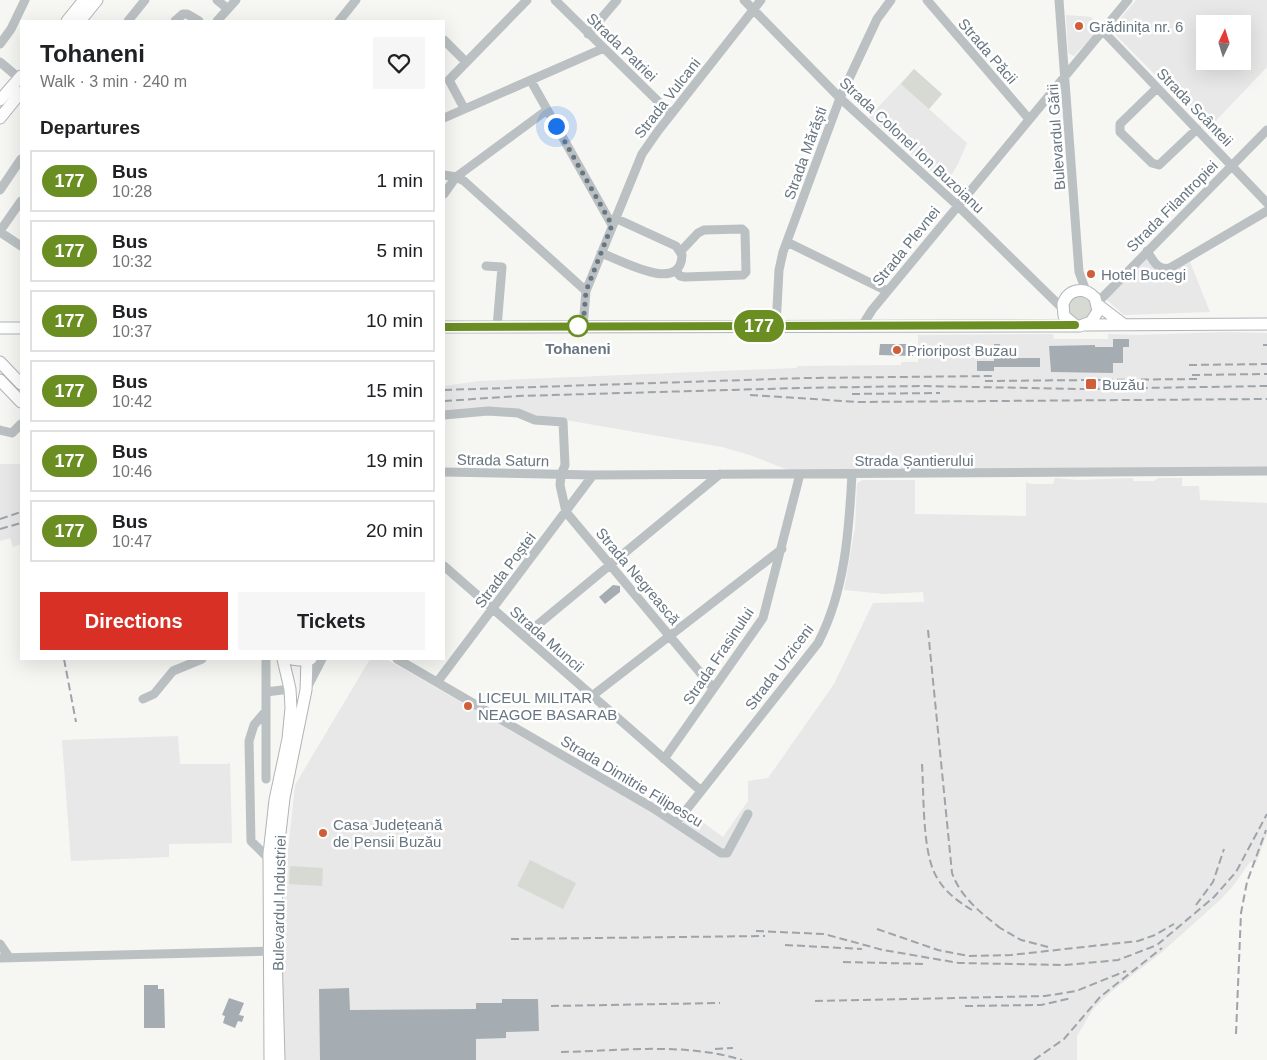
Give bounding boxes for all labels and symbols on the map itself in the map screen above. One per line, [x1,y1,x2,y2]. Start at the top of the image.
street label: Strada Patriei [583,9,661,85]
street label: Strada Păcii [955,15,1021,87]
north arrow [1196,15,1251,70]
place label: Grădinița nr. 6 [1089,18,1183,35]
marker: Grădinița nr. 6 [1073,20,1085,32]
street label: Strada Vulcani [630,55,704,141]
street label: Strada Scânteii [1154,65,1236,149]
street label: Strada Colonel Ion Buzoianu [836,74,988,216]
street label: Bulevardul Gării [1044,83,1068,191]
street label: Strada Mărăști [780,104,830,202]
your location [544,114,569,139]
street label: Strada Filantropiei [1123,157,1221,255]
street label: Strada Plevnei [869,203,943,289]
place label: Hotel Bucegi [1101,266,1186,283]
marker: Hotel Bucegi [1085,268,1097,280]
line badge: 177 [730,310,788,342]
marker: Tohaneni [567,315,589,337]
place label: Tohaneni [545,340,611,357]
place label: Prioripost Buzau [907,342,1017,359]
marker: Prioripost Buzau [891,344,903,356]
place label: Buzău [1102,376,1145,393]
marker: Buzău [1084,377,1098,391]
street label: Strada Saturn [457,451,549,469]
street label: Strada Șantierului [854,452,974,469]
street label: Strada Negrească [593,524,684,628]
street label: Strada Poștei [471,529,539,611]
street label: Strada Muncii [507,602,587,676]
street label: Strada Frasinului [679,604,757,708]
street label: Strada Urziceni [741,621,817,713]
place label: LICEUL MILITAR NEAGOE BASARAB [478,689,617,723]
marker: LICEUL MILITAR NEAGOE BASARAB [462,700,474,712]
street label: Strada Dimitrie Filipescu [558,732,706,830]
place label: Casa Județeană de Pensii Buzău [333,816,443,850]
marker: Casa Județeană de Pensii Buzău [317,827,329,839]
street label: Bulevardul Industriei [269,835,289,971]

